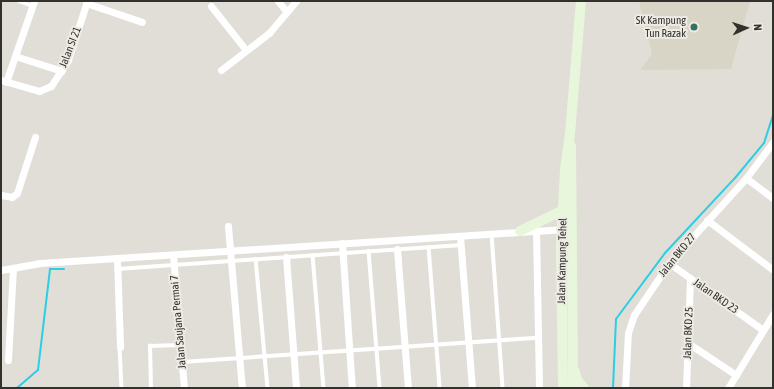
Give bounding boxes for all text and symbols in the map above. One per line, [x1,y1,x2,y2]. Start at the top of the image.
north arrow [726,8,766,48]
place label: SK Kampung Tun Razak [636,14,686,40]
marker: SK Kampung Tun Razak [689,22,699,32]
text: N [752,24,764,31]
street label: Jalan SI 21 [56,25,84,69]
street label: Jalan Kampung Tehel [555,218,569,304]
street label: Jalan BKD 27 [655,231,699,279]
street label: Jalan Saujana Permai 7 [167,275,189,369]
street label: Jalan BKD 23 [691,276,741,316]
street label: Jalan BKD 25 [680,307,696,359]

